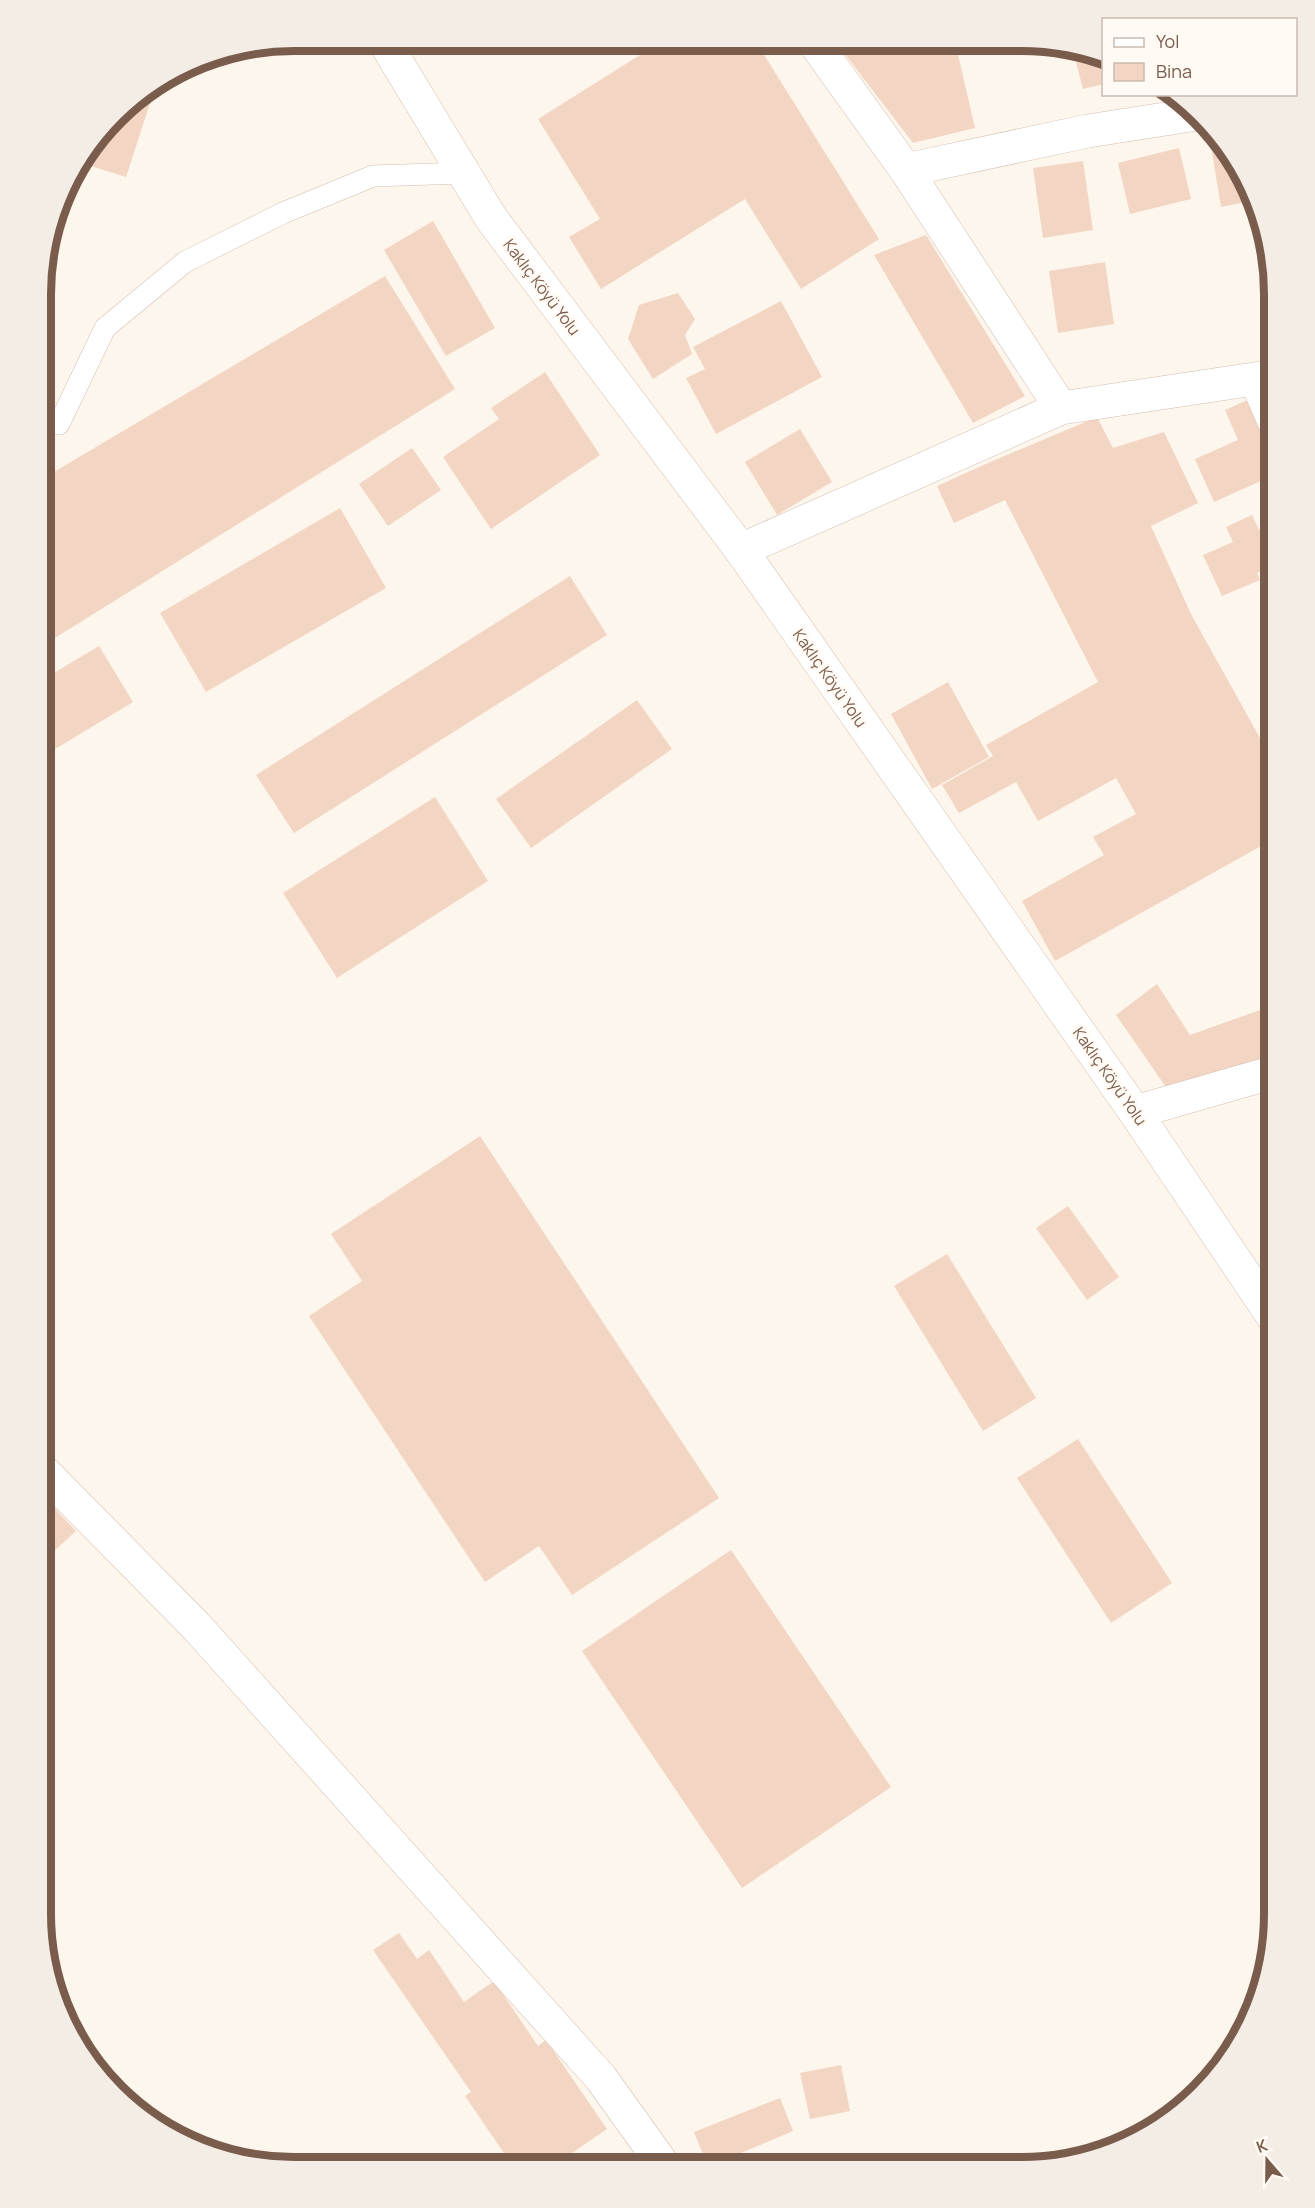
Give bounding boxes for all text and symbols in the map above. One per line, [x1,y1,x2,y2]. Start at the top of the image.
legend [1102,18,1297,96]
text: Yol [1156,29,1179,53]
text: Bina [1156,59,1192,83]
street label: Kaklıç Köyü Yolu [499,234,585,340]
street label: Kaklıç Köyü Yolu [788,624,872,732]
street label: Kaklıç Köyü Yolu [1068,1022,1152,1130]
north arrow [1237,2130,1297,2190]
text: K [1253,2134,1271,2158]

